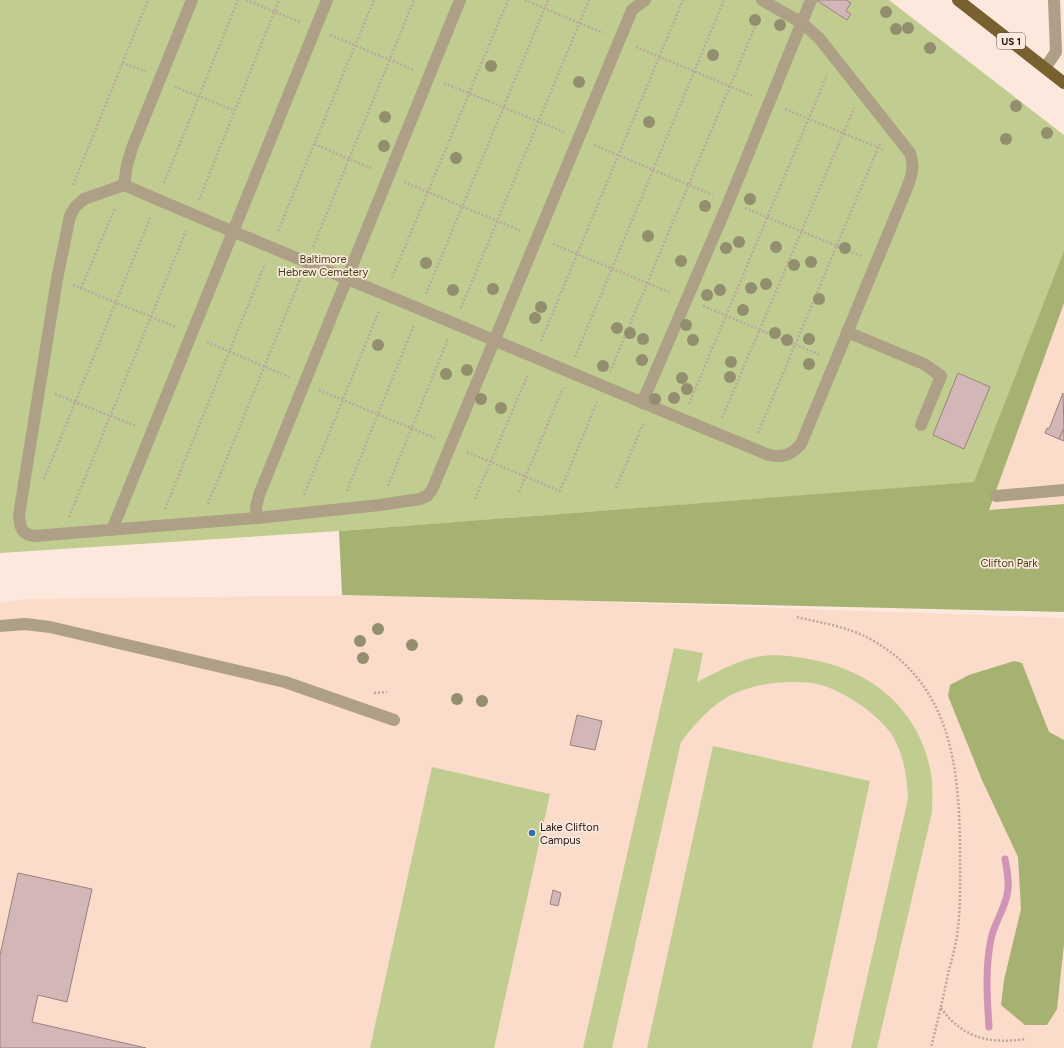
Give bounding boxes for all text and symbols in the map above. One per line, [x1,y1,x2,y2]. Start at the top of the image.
road number: US 1 [997,33,1025,49]
park label: Baltimore Hebrew Cemetery [278,253,369,279]
park label: Clifton Park [980,557,1038,570]
place label: Lake Clifton Campus [540,821,599,847]
marker: Lake Clifton Campus [527,828,537,838]

